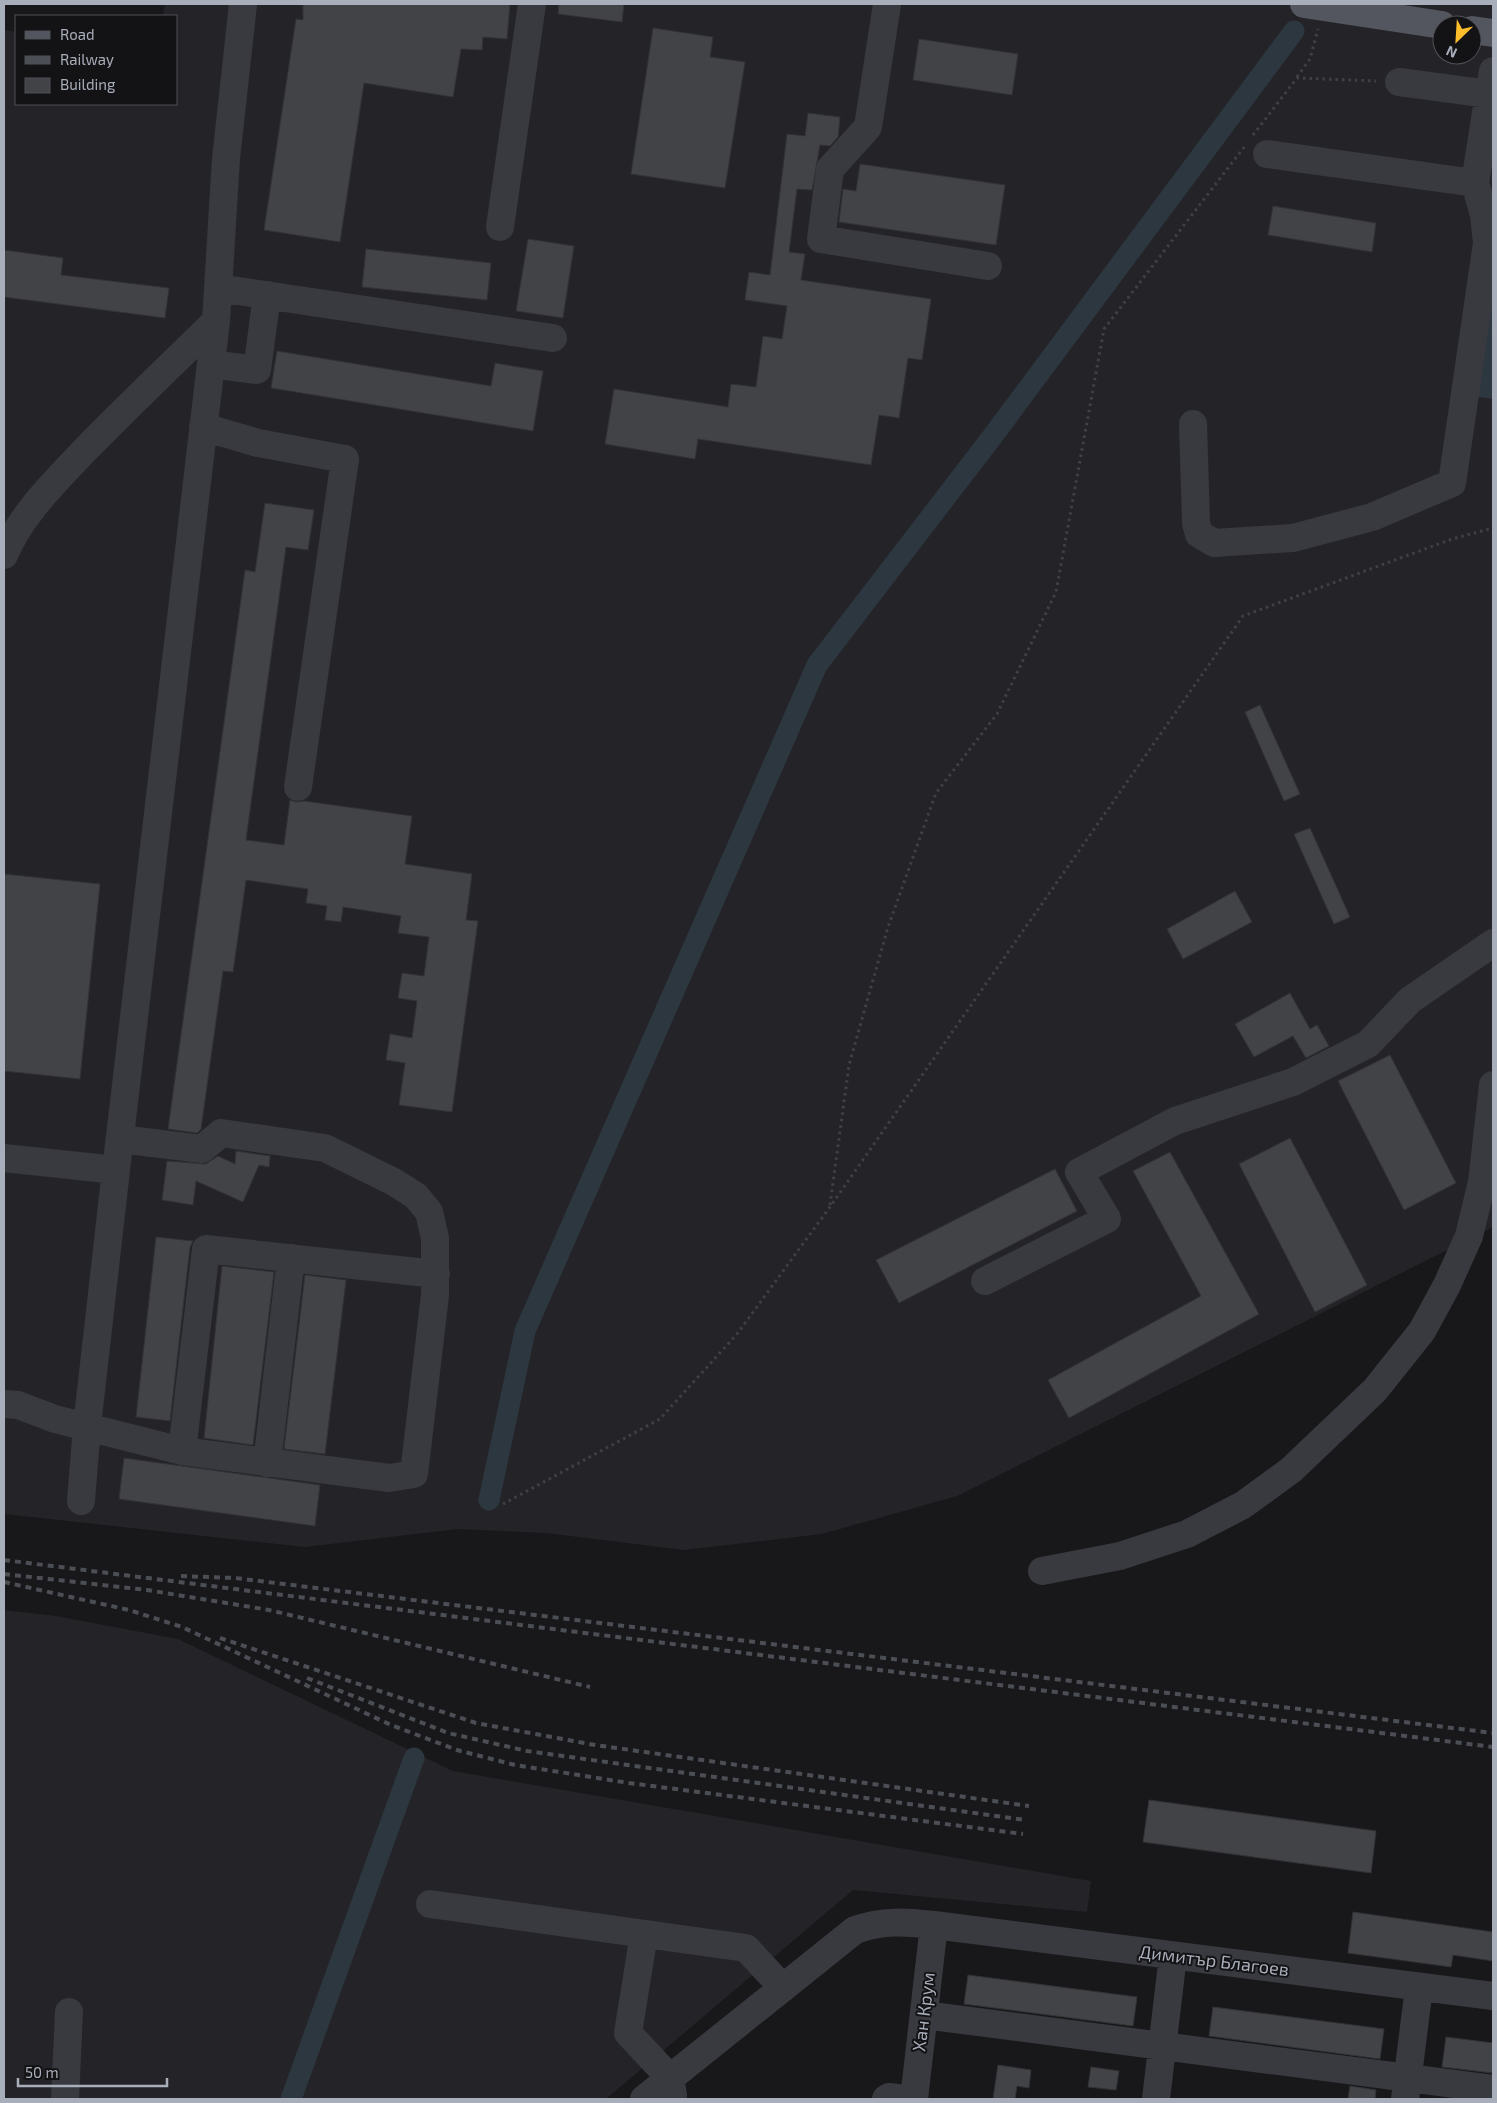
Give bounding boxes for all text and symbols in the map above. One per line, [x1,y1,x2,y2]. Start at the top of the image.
legend [15,15,178,105]
north arrow [1432,15,1482,65]
text: Road [60,25,95,43]
text: N [1443,42,1459,62]
text: Railway [60,50,114,68]
text: Building [60,75,116,93]
street label: Димитър Благоев [1138,1940,1290,1980]
street label: Хан Крум [907,1971,939,2053]
scale bar [18,2056,166,2088]
text: 50 m [25,2063,59,2081]

